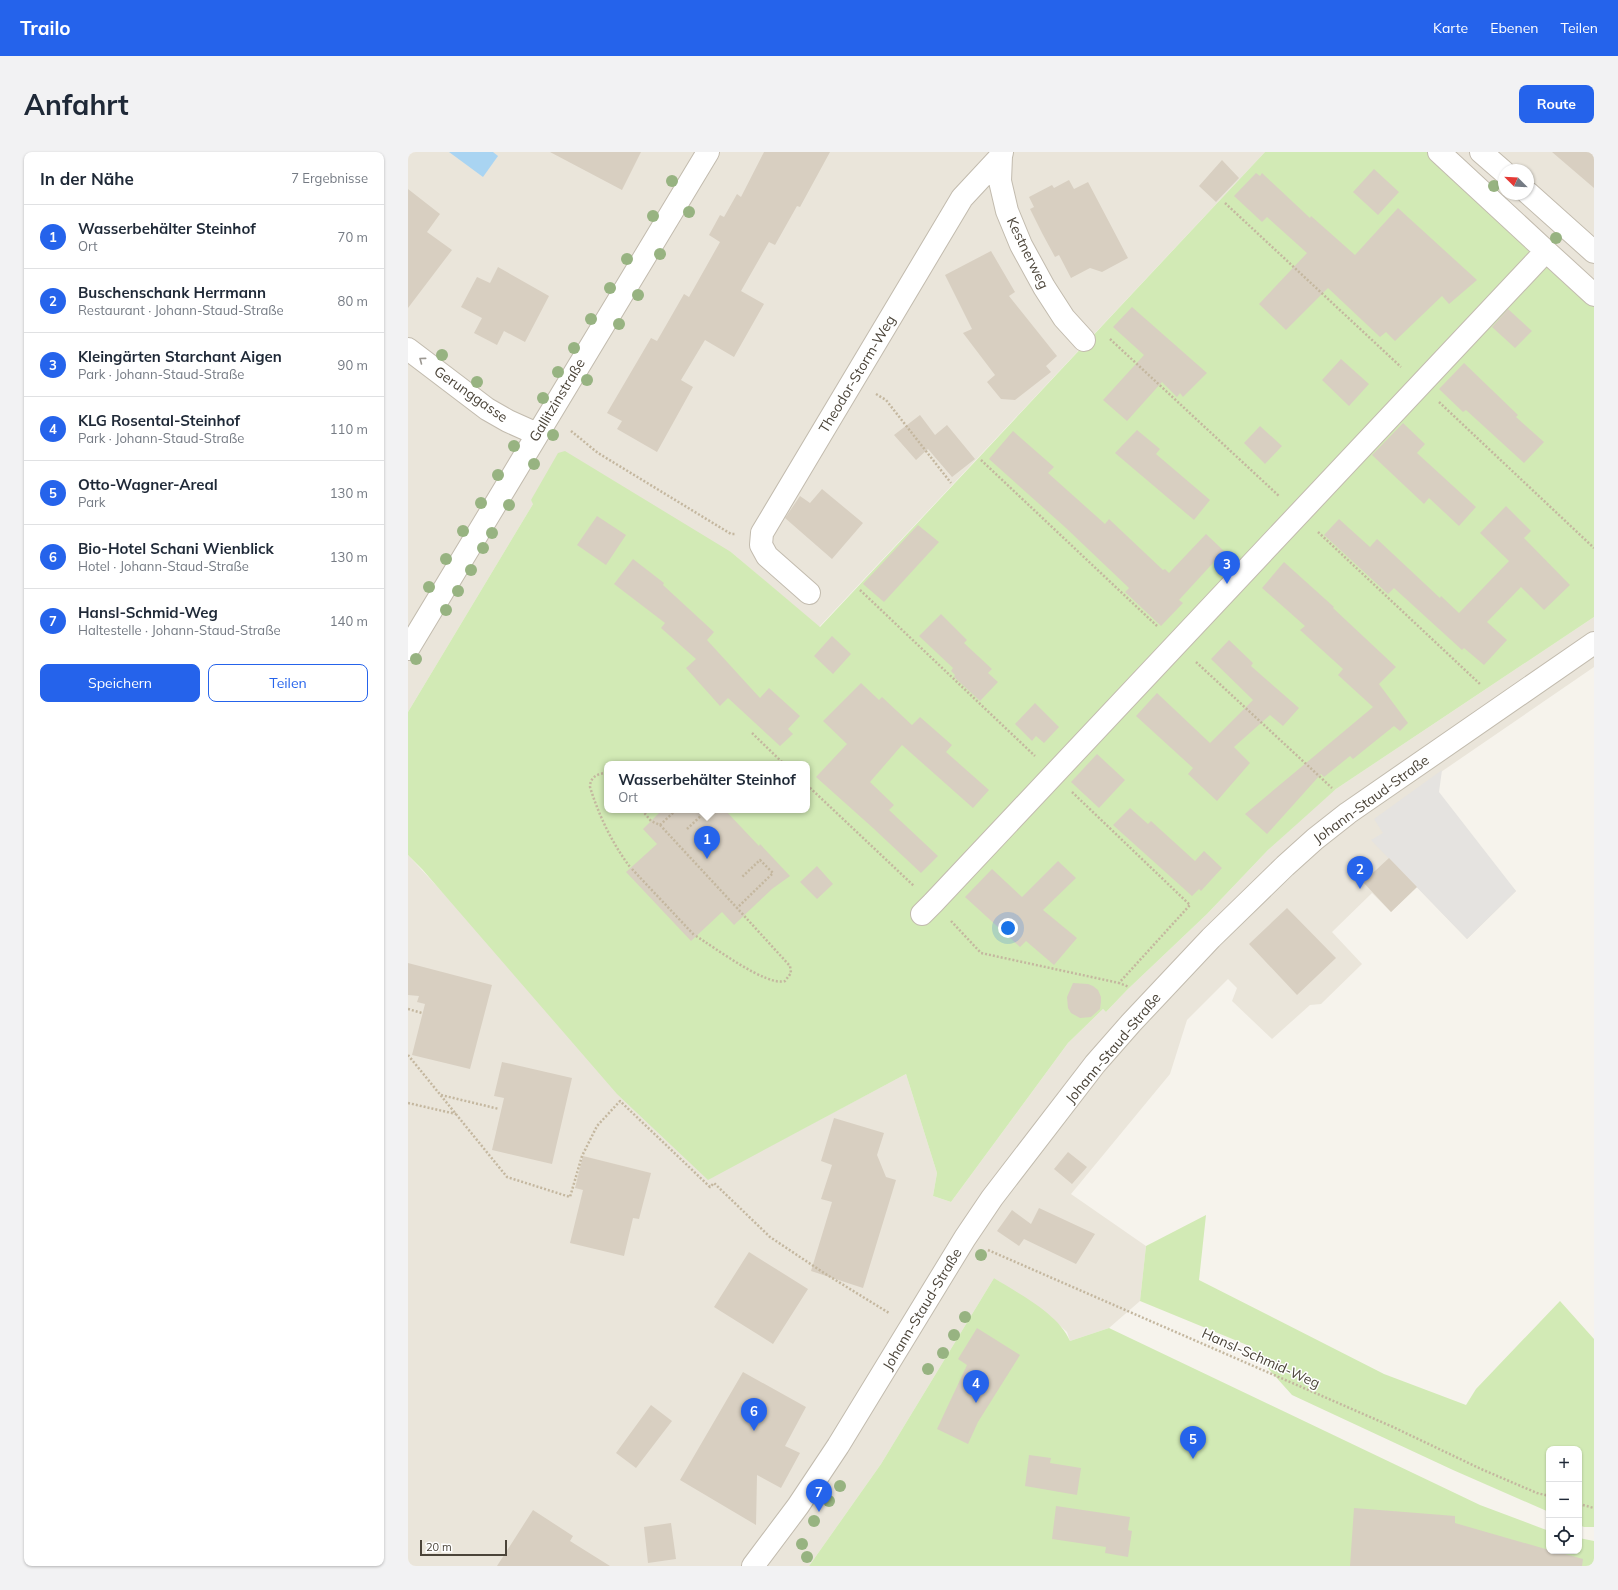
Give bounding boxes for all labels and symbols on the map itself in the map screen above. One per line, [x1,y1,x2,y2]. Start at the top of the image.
north arrow [1498,164,1534,200]
street label: Kestnerweg [1003,214,1053,292]
street label: Theodor-Storm-Weg [815,312,899,436]
street label: Gallitzinstraße [525,355,589,445]
one-way arrow [420,358,427,365]
street label: Gerunggasse [431,362,511,426]
pin: 3 [1214,551,1240,584]
street label: Johann-Staud-Straße [1309,751,1433,847]
pin: 1 [694,826,720,859]
pin: 2 [1347,856,1373,889]
your location [998,918,1018,938]
street label: Johann-Staud-Straße [1061,989,1165,1107]
street label: Johann-Staud-Straße [878,1245,966,1373]
street label: Hansl-Schmid-Weg [1199,1324,1323,1392]
pin: 4 [963,1370,989,1403]
pin: 6 [741,1398,767,1431]
pin: 5 [1180,1426,1206,1459]
pin: 7 [806,1479,832,1512]
scale bar [420,1538,507,1557]

